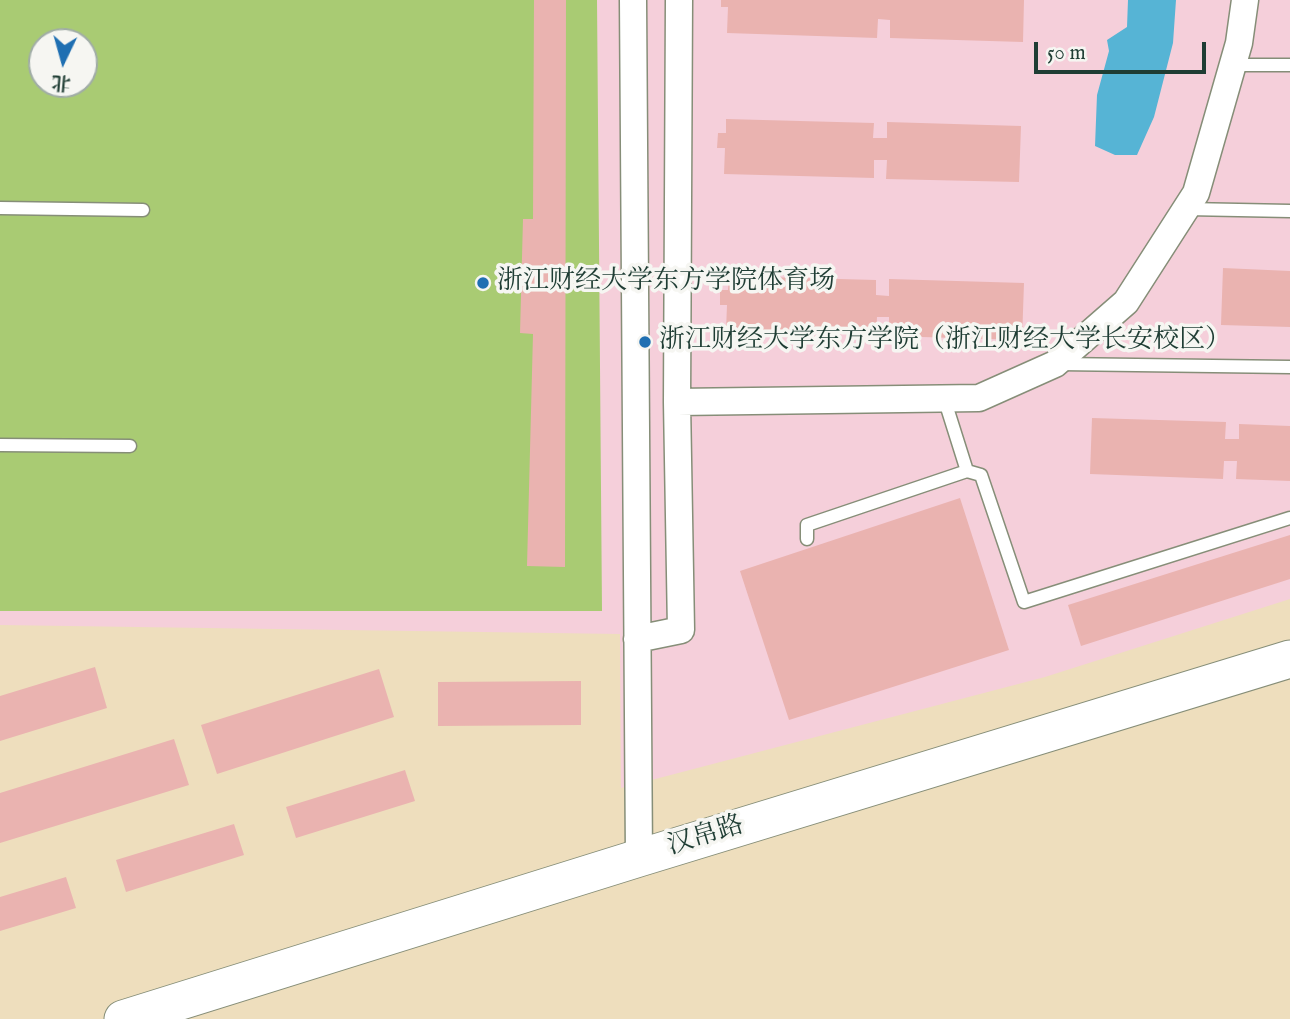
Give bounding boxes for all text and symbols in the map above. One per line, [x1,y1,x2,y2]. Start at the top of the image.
north arrow [28,28,98,98]
scale bar [1038,28,1210,72]
text: 50 m [1047,40,1086,67]
text: 北 [51,69,72,95]
place label: 浙江财经大学东方学院体育场 [497,267,835,299]
marker: 浙江财经大学东方学院体育场 [475,275,491,291]
place label: 浙江财经大学东方学院（浙江财经大学长安校区） [659,326,1231,358]
marker: 浙江财经大学东方学院（浙江财经大学长安校区） [637,334,653,350]
street label: 汉帛路 [664,811,748,863]

